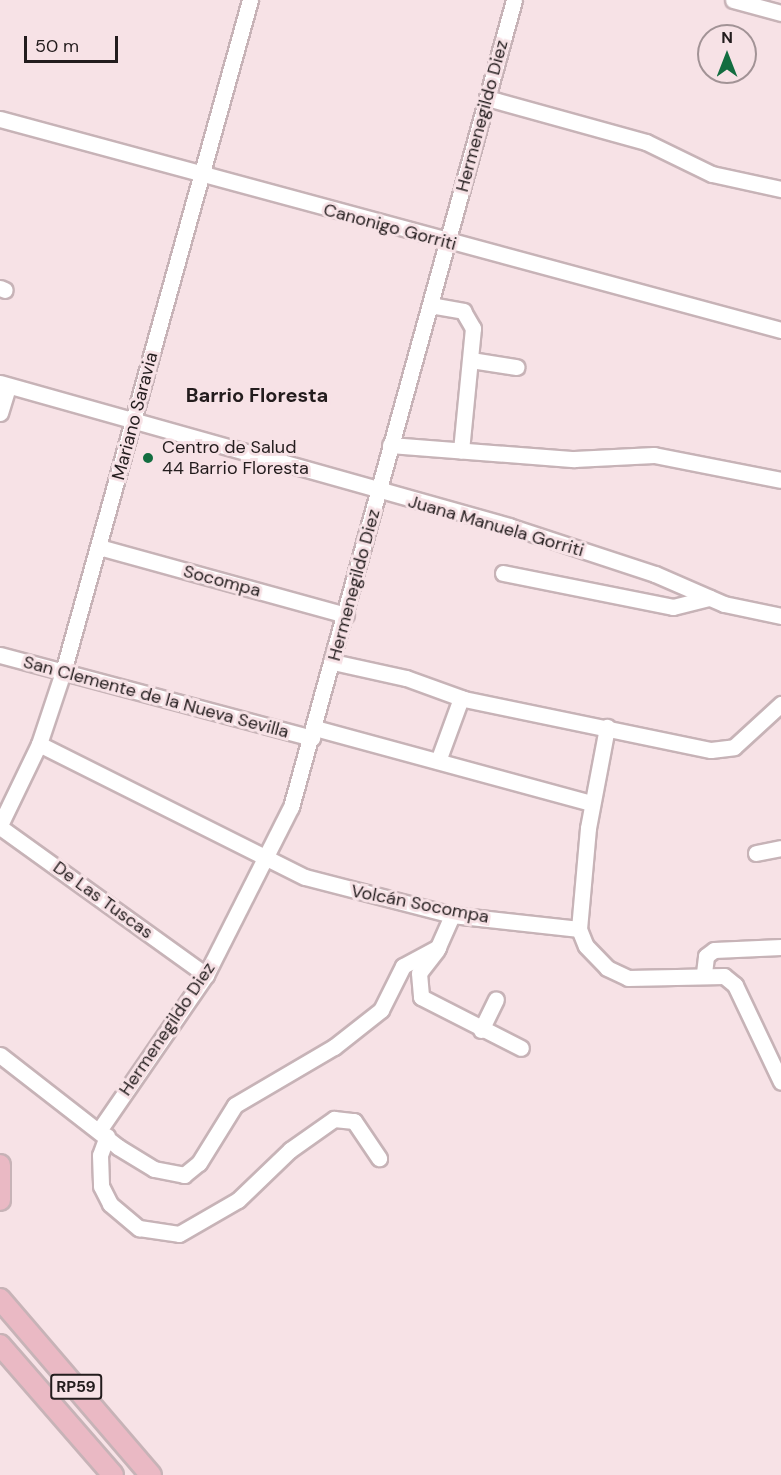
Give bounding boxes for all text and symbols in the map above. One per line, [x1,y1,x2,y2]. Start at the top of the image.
scale bar [27,24,122,62]
north arrow [697,24,757,84]
text: N [721,27,733,48]
text: 50 m [35,34,79,58]
street label: Hermenegildo Diez [451,38,513,194]
street label: Canonigo Gorriti [321,199,459,255]
street label: Mariano Saravia [108,350,162,482]
district label: Barrio Floresta [186,383,328,407]
place label: Centro de Salud 44 Barrio Floresta [162,437,309,480]
marker: Centro de Salud 44 Barrio Floresta [139,449,157,467]
street label: Juana Manuela Gorriti [406,491,586,561]
street label: Hermenegildo Diez [323,507,385,663]
street label: Socompa [181,560,263,602]
street label: San Clemente de la Nueva Sevilla [21,651,291,743]
street label: De Las Tuscas [49,857,157,943]
street label: Volcán Socompa [349,880,491,928]
street label: Hermenegildo Diez [114,958,220,1100]
road number: RP59 [49,1374,103,1400]

